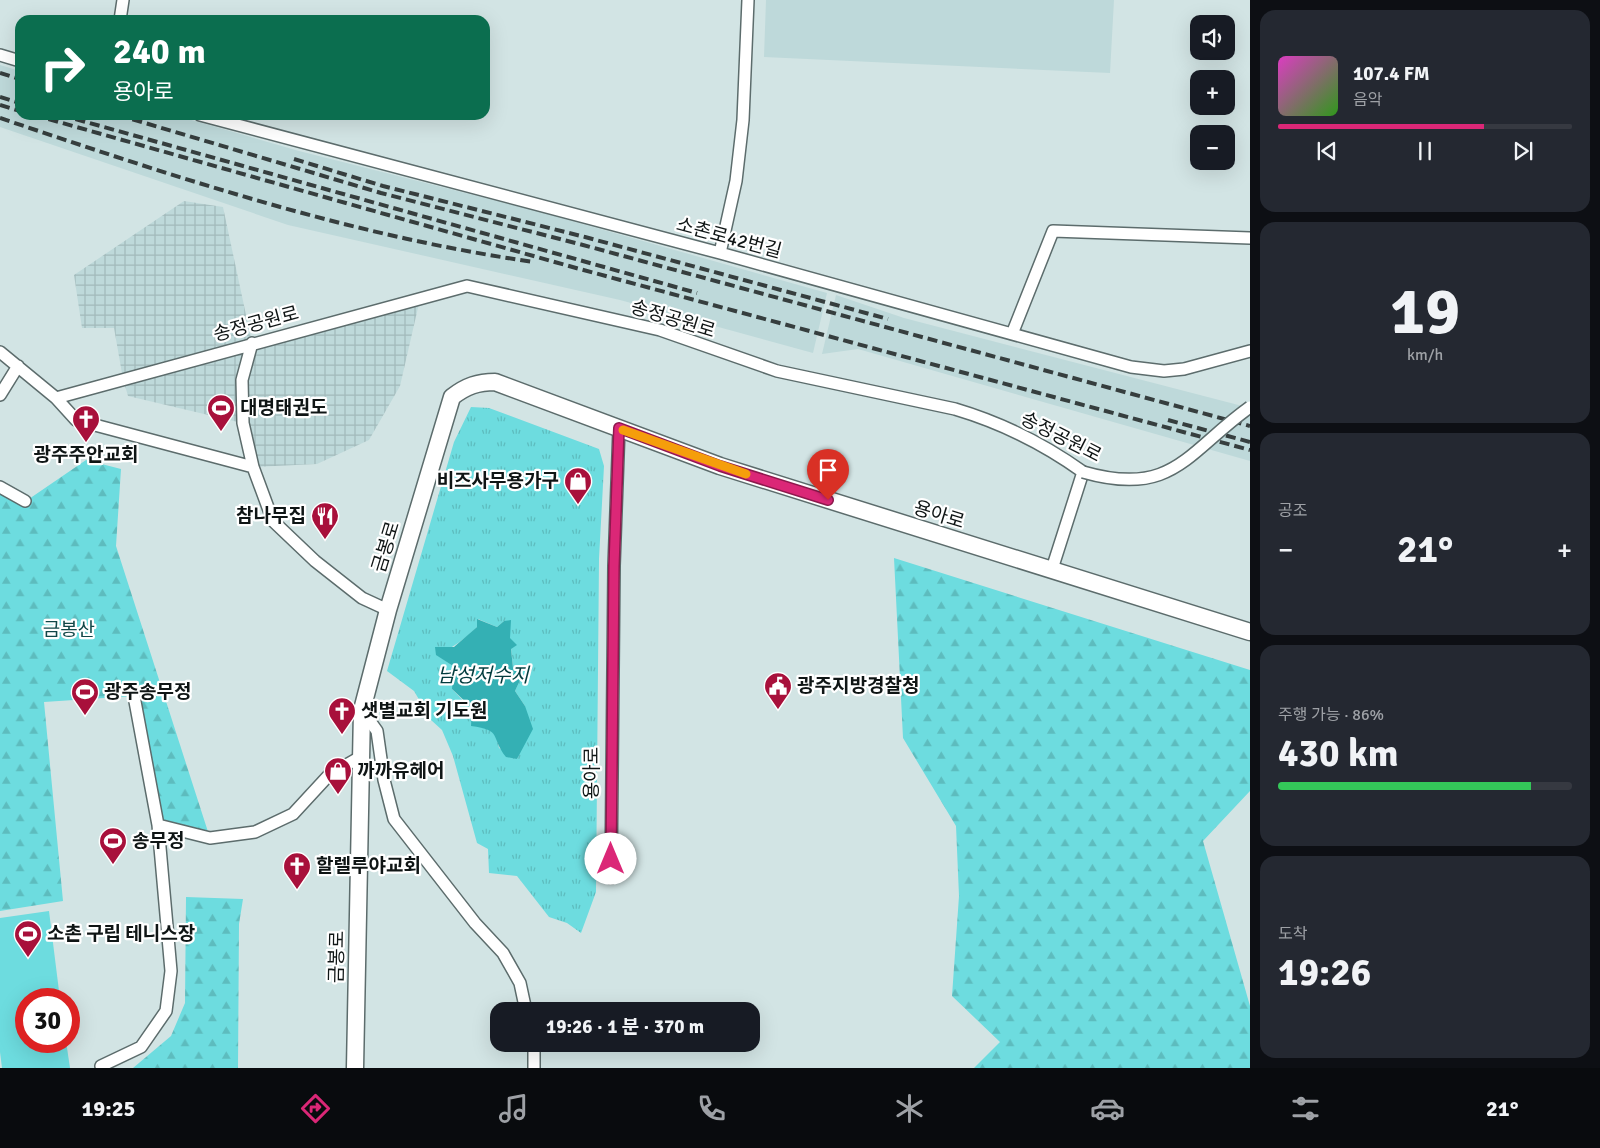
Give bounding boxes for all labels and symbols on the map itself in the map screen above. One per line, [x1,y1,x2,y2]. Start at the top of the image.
street label: 소촌로42번길 [674,212,784,264]
street label: 송정공원로 [628,295,718,343]
street label: 송정공원로 [211,301,301,347]
sports icon: 대명태권도 [206,393,236,432]
place label: 대명태권도 [240,396,327,420]
church icon: 광주주안교회 [71,404,101,443]
street label: 송정공원로 [1017,406,1105,468]
place label: 광주주안교회 [34,443,138,467]
pin [807,449,849,500]
shop icon: 비즈사무용가구 [563,466,593,505]
place label: 비즈사무용가구 [437,469,559,493]
street label: 용아로 [910,496,968,534]
restaurant icon: 참나무집 [310,501,340,540]
place label: 참나무집 [236,504,306,528]
street label: 금봉로 [367,518,405,576]
park label: 금봉산 [43,618,95,642]
water label: 남성저수지 [437,663,531,688]
public building icon: 광주지방경찰청 [763,671,793,710]
place label: 광주지방경찰청 [797,674,919,698]
sports icon: 광주송무정 [70,677,100,716]
place label: 광주송무정 [104,680,191,704]
church icon: 샛별교회 기도원 [327,696,357,735]
place label: 샛별교회 기도원 [361,699,488,723]
street label: 용아로 [580,747,604,799]
shop icon: 까까유헤어 [323,756,353,795]
place label: 까까유헤어 [357,759,444,783]
sports icon: 송무정 [98,826,128,865]
place label: 송무정 [132,829,184,853]
position arrow [584,832,636,884]
church icon: 할렐루야교회 [282,851,312,890]
place label: 할렐루야교회 [316,854,421,878]
sports icon: 소촌 구립 테니스장 [13,919,43,958]
place label: 소촌 구립 테니스장 [47,922,195,946]
street label: 금봉로 [325,931,349,983]
speed limit sign: 30 [15,988,80,1053]

